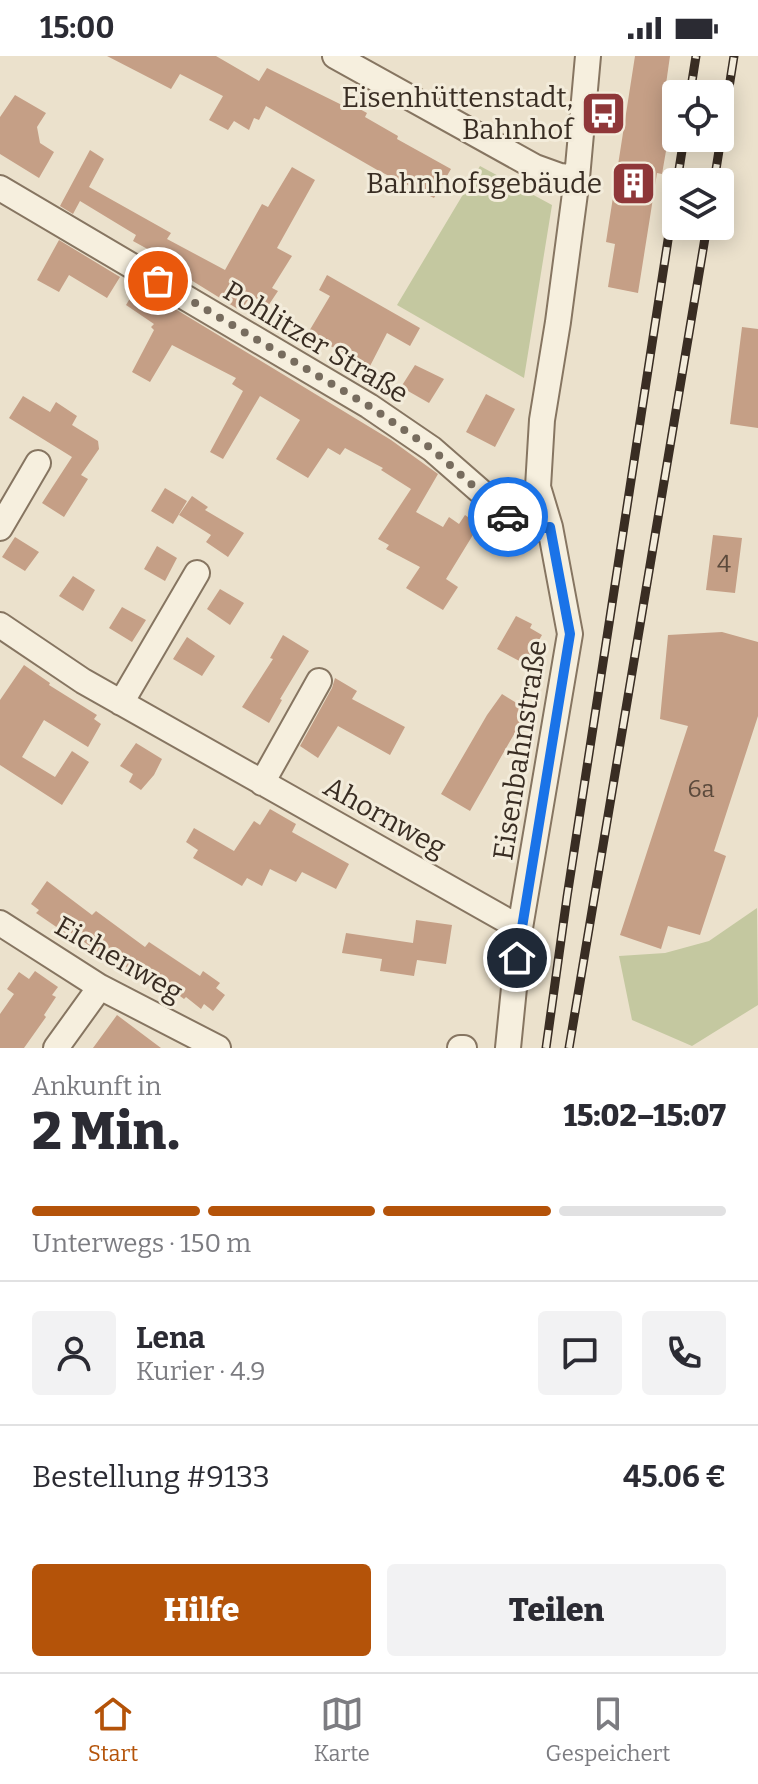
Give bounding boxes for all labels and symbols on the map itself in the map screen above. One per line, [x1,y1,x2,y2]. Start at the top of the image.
place label: Eisenhüttenstadt, Bahnhof [342,81,575,146]
bus stop icon: Eisenhüttenstadt, Bahnhof [580,89,628,137]
building icon: Bahnhofsgebäude [609,159,657,207]
place label: Bahnhofsgebäude [366,167,602,200]
pin [124,247,192,315]
street label: Pohlitzer Straße [218,274,414,410]
courier [468,477,548,557]
house number: 4 [717,550,731,578]
street label: Eisenbahnstraße [486,638,554,862]
street label: Ahornweg [318,770,452,864]
house number: 6a [687,775,715,803]
street label: Eichenweg [49,909,189,1009]
pin [483,924,551,992]

